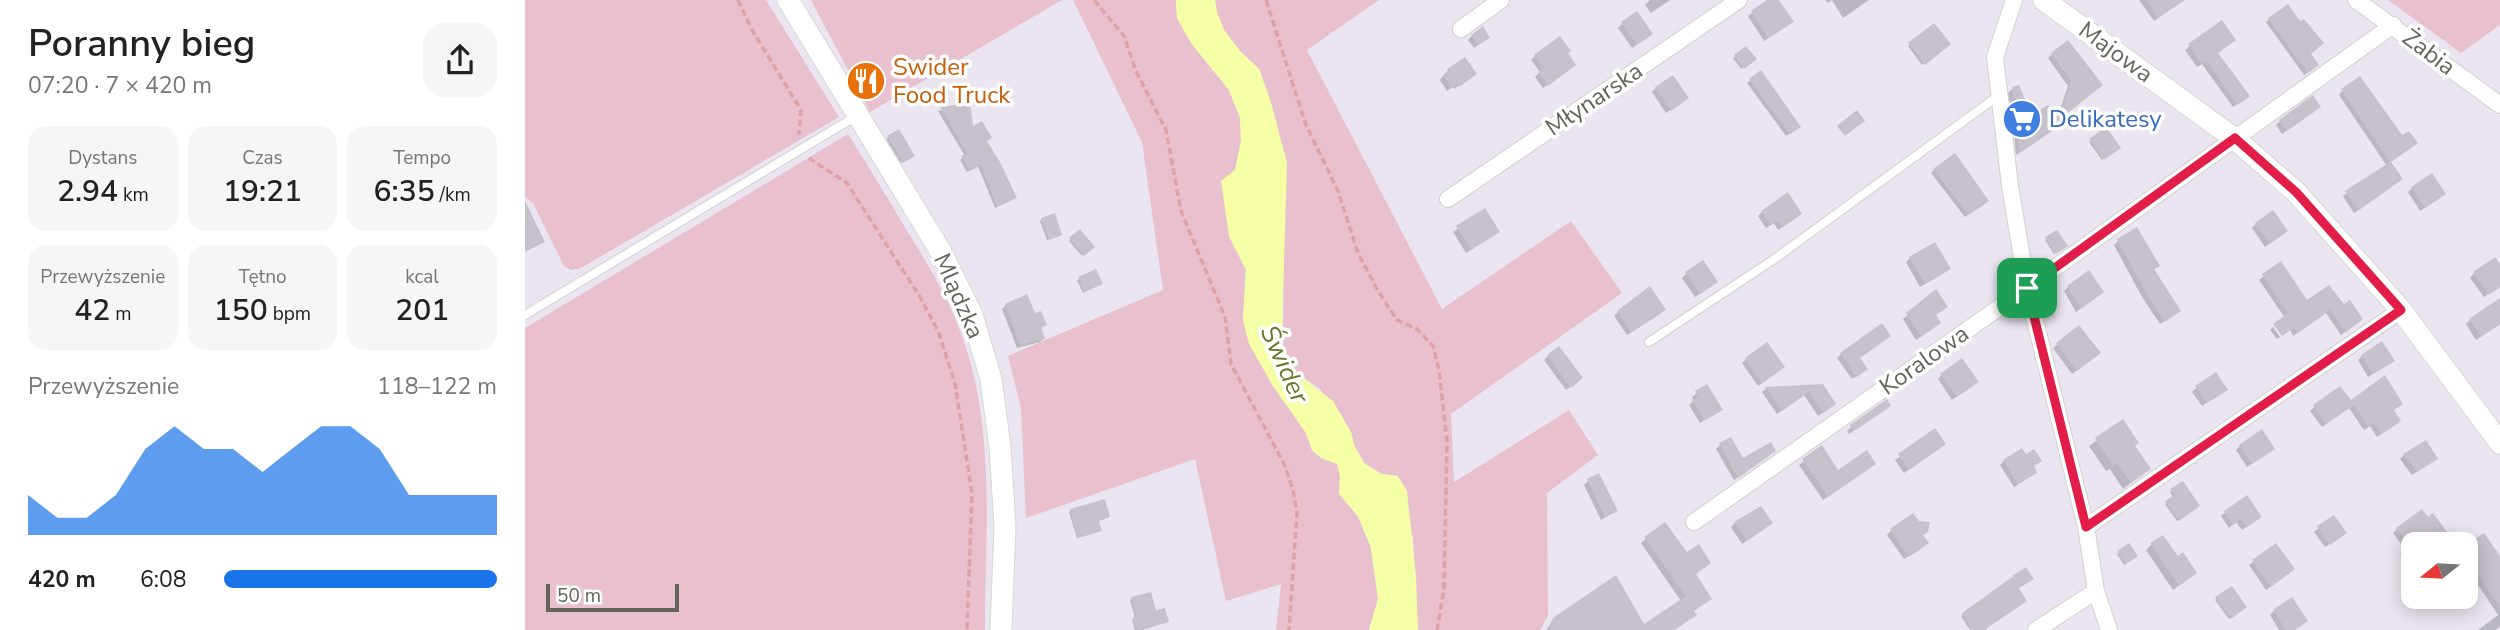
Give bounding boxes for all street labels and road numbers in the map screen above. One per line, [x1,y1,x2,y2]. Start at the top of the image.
street label: Majowa [2072,14,2160,90]
street label: Żabia [2396,21,2462,83]
street label: Młynarska [1539,55,1649,143]
street label: Mlądzka [926,248,992,344]
street label: Koralowa [1873,318,1975,402]

